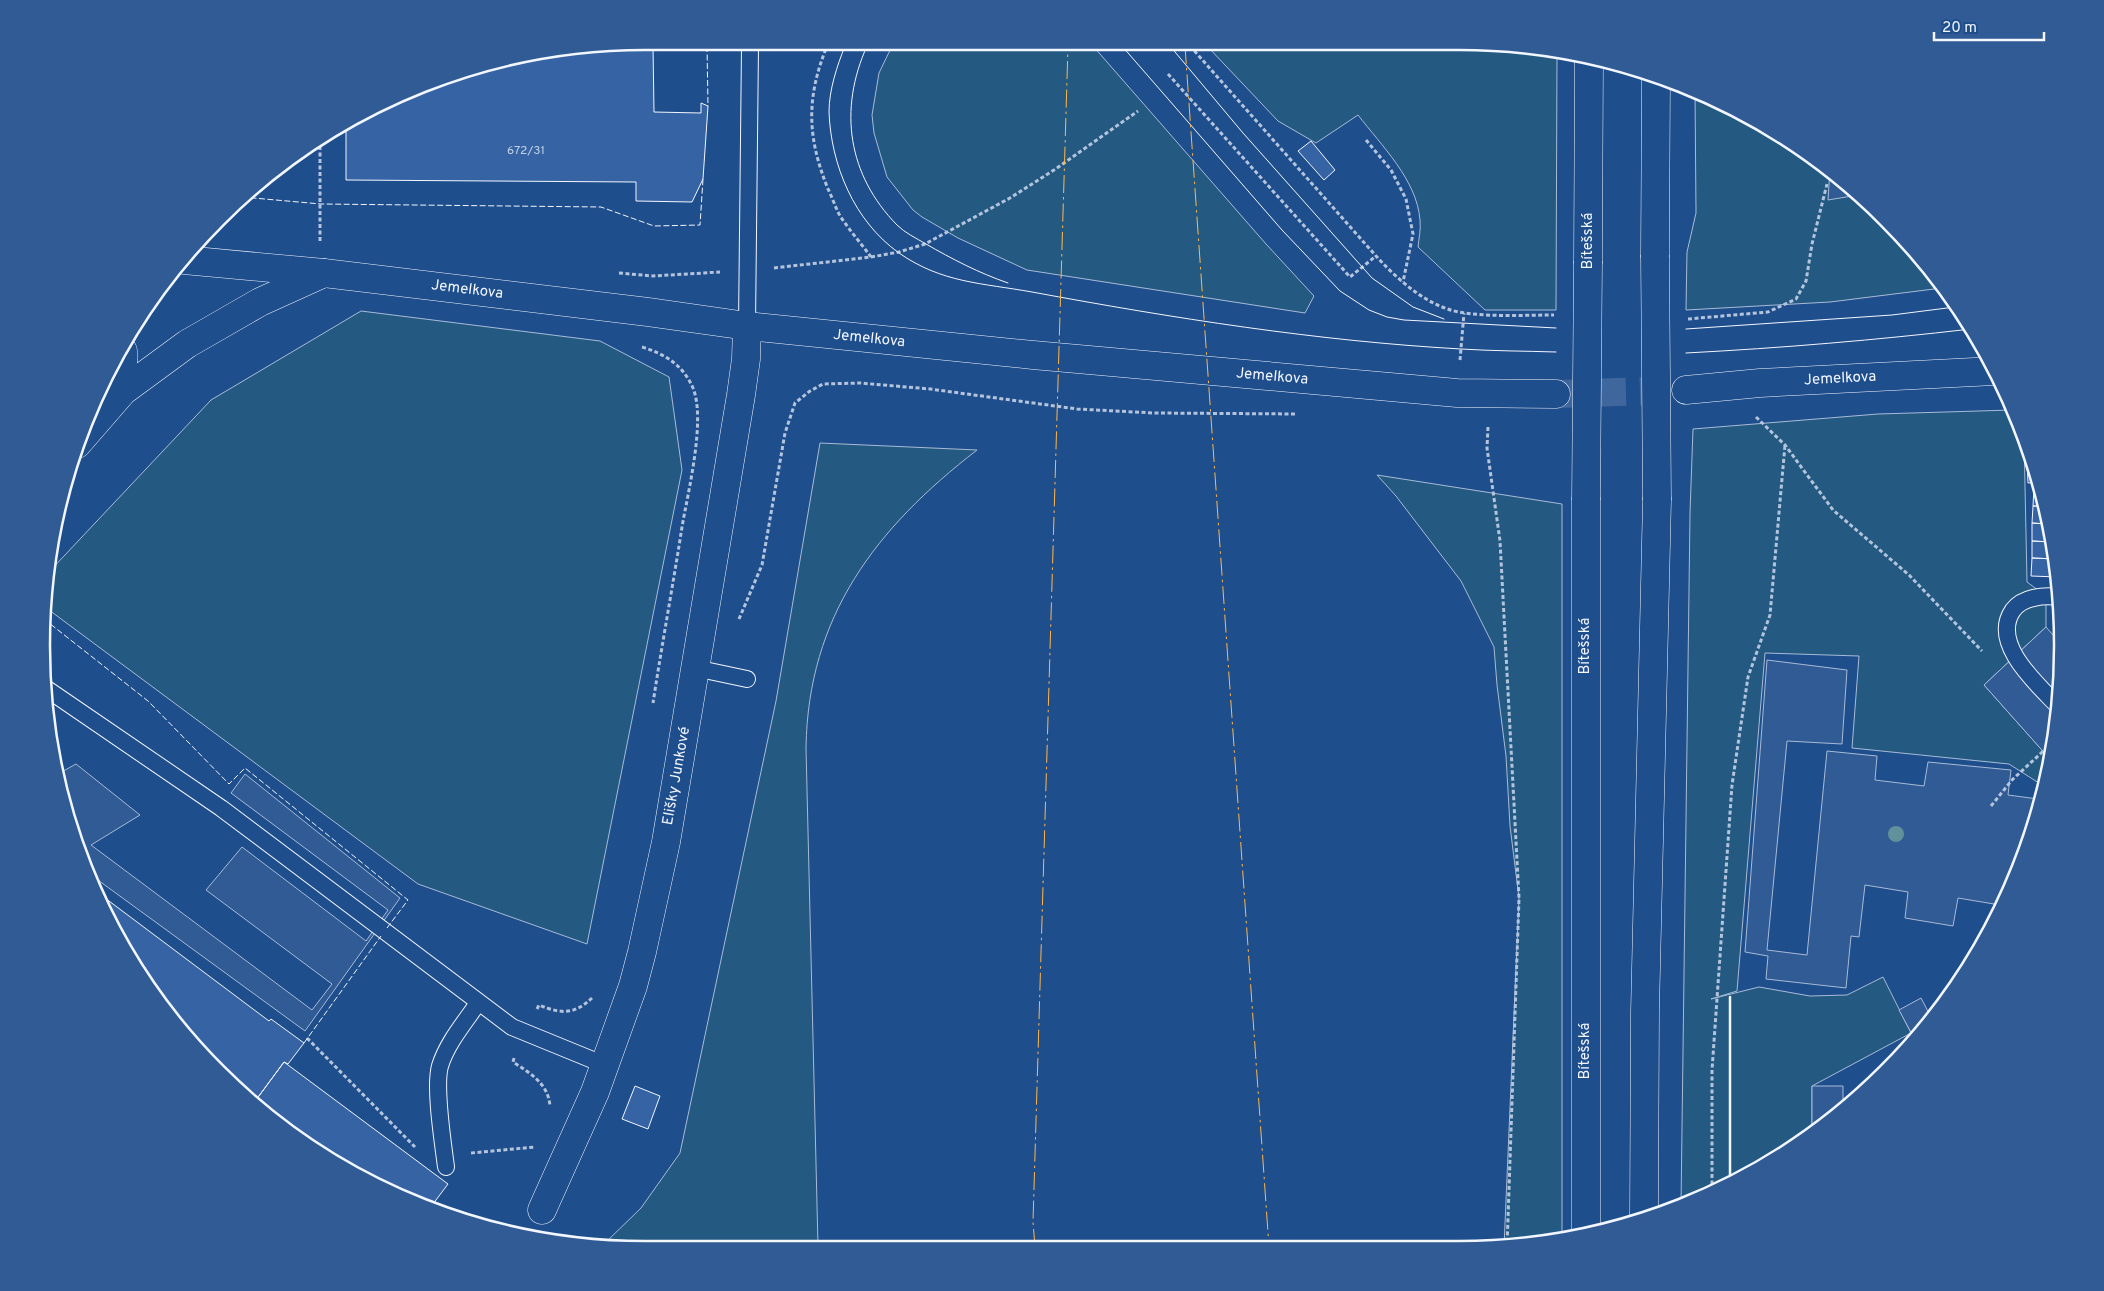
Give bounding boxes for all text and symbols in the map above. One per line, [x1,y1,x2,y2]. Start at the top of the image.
scale bar [1934,10,2044,42]
text: 20 m [1942,19,1977,38]
house number: 672/31 [507,143,545,159]
street label: Bítešská [1579,212,1598,270]
street label: Jemelkova [430,276,504,304]
street label: Jemelkova [832,326,906,352]
street label: Jemelkova [1235,364,1309,390]
street label: Jemelkova [1803,368,1877,390]
street label: Bítešská [1576,617,1595,675]
street label: Elišky Junkové [659,725,695,827]
street label: Bítešská [1576,1022,1595,1080]

